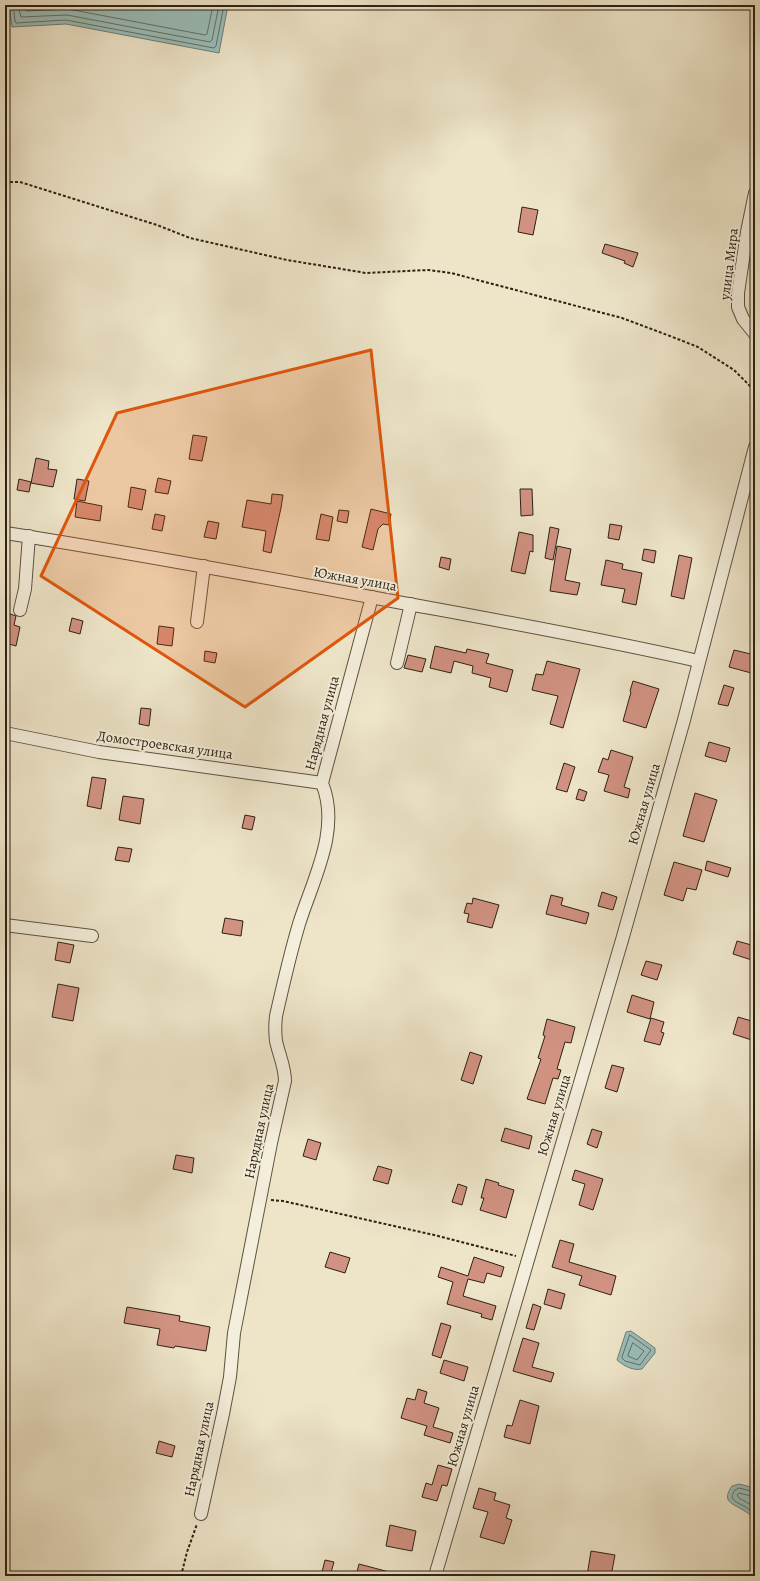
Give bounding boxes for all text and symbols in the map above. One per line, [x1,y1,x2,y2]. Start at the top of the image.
street label: улица Мира [715,226,743,302]
street label: Южная улица [312,562,399,596]
street label: Нарядная улица [300,673,344,772]
street label: Домостроевская улица [96,726,235,764]
street label: Южная улица [623,760,665,847]
street label: Южная улица [533,1071,576,1158]
street label: Нарядная улица [240,1081,279,1181]
street label: Южная улица [442,1382,484,1469]
street label: Нарядная улица [180,1399,219,1499]

